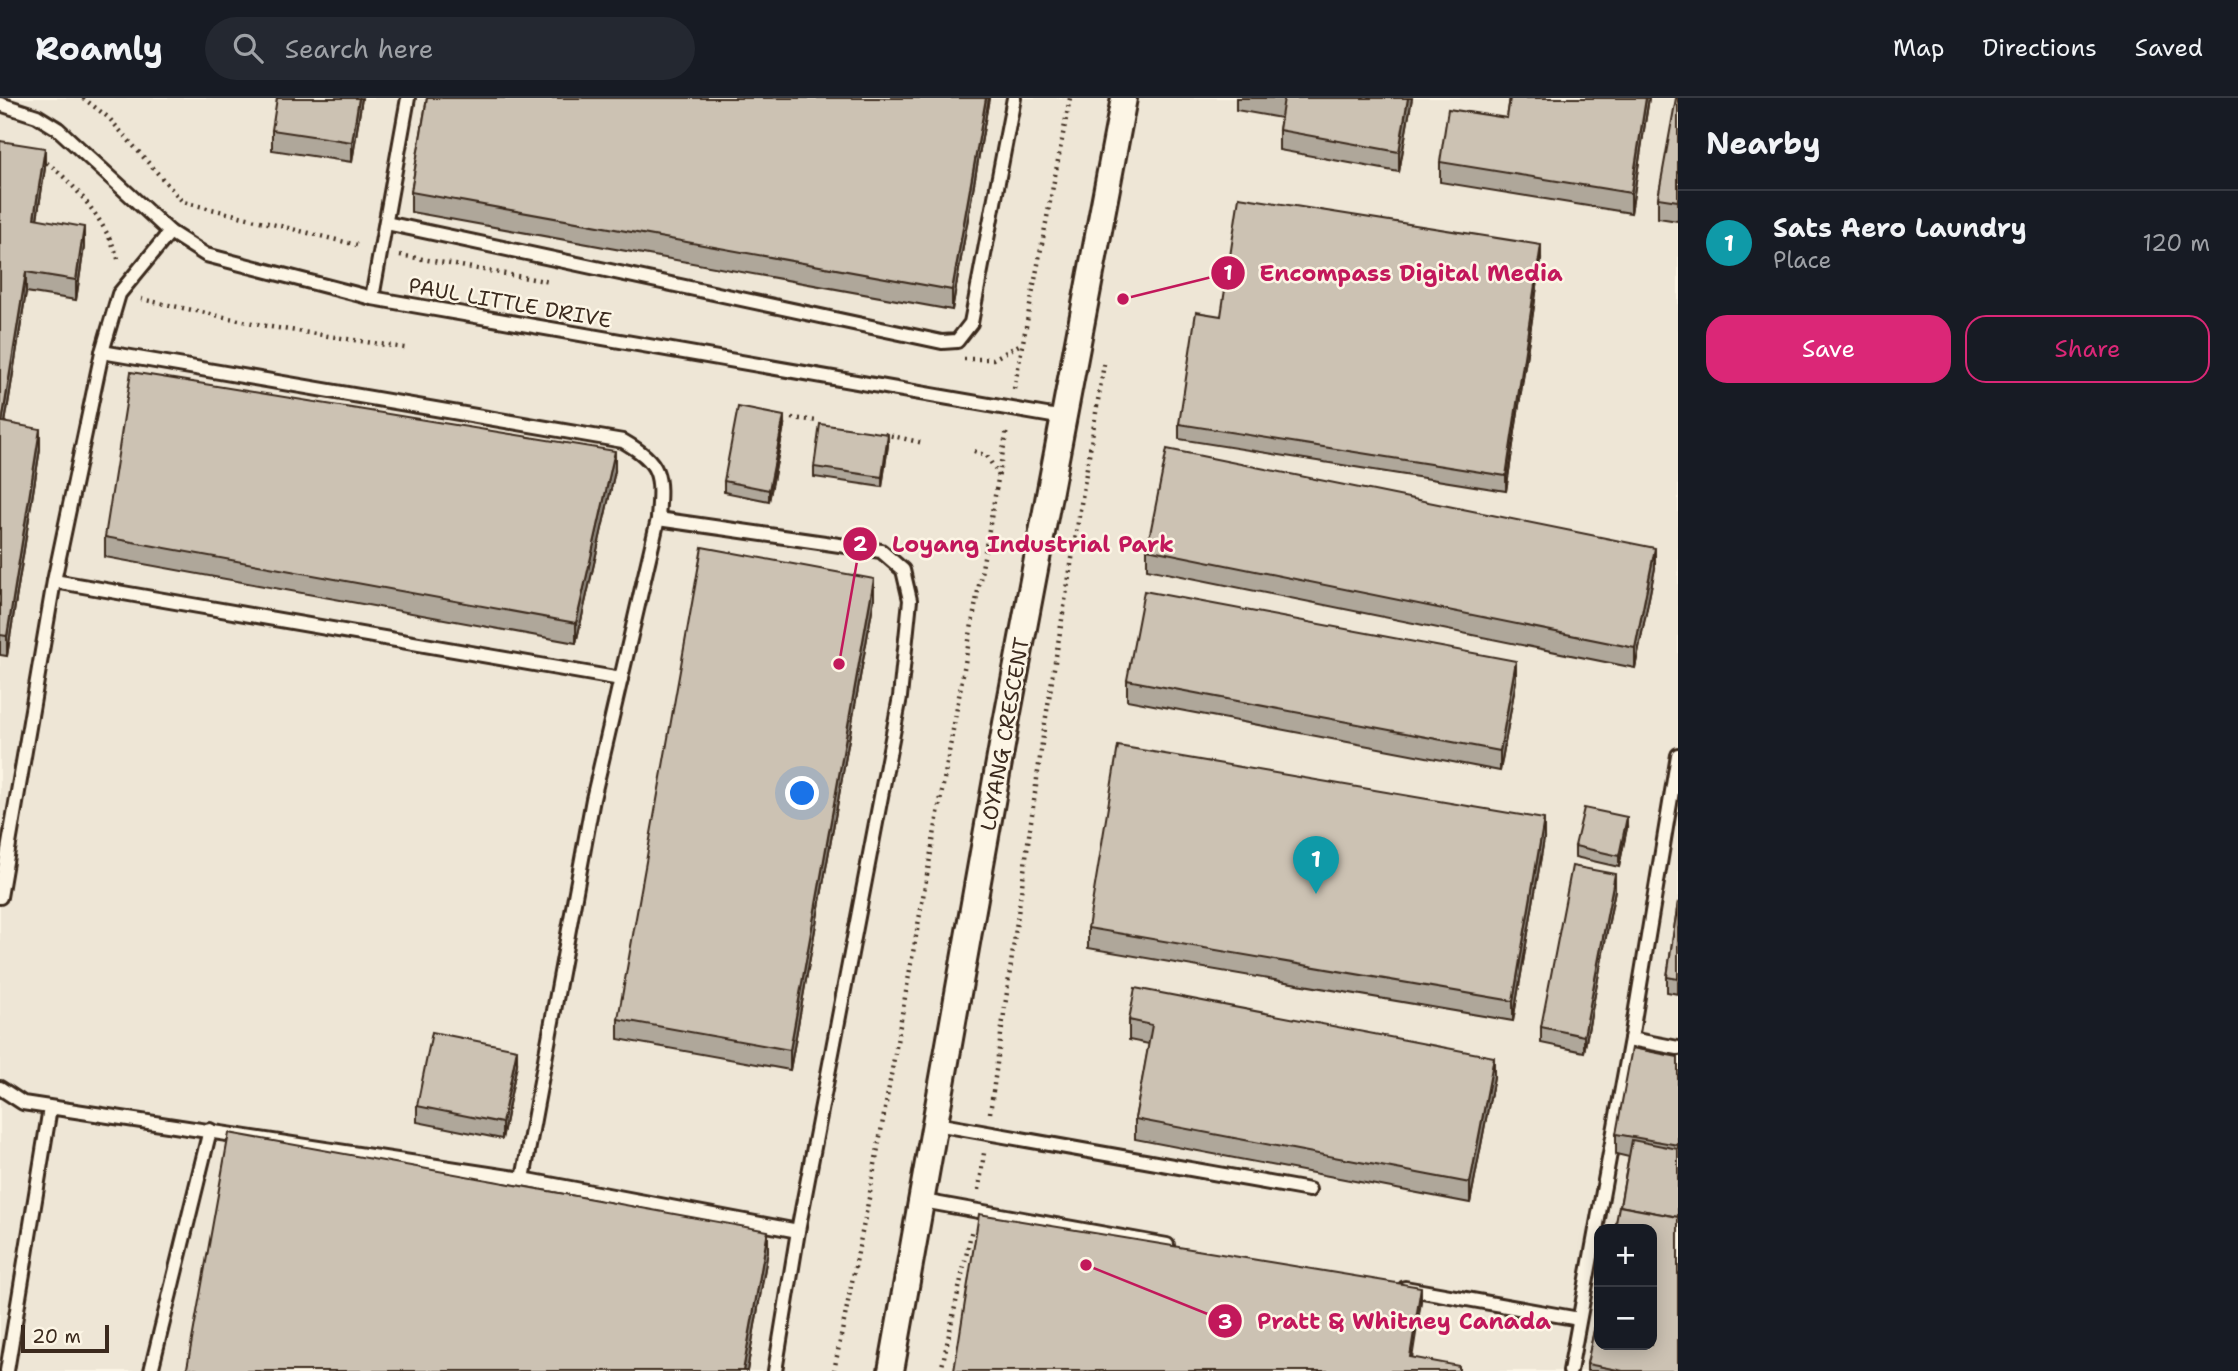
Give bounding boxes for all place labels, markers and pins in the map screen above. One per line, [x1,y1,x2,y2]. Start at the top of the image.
callout: Encompass Digital Media [1210,251,1577,295]
callout: Loyang Industrial Park [843,522,1188,566]
pin: 1 [1293,836,1339,894]
callout: Pratt & Whitney Canada [1208,1299,1565,1343]

